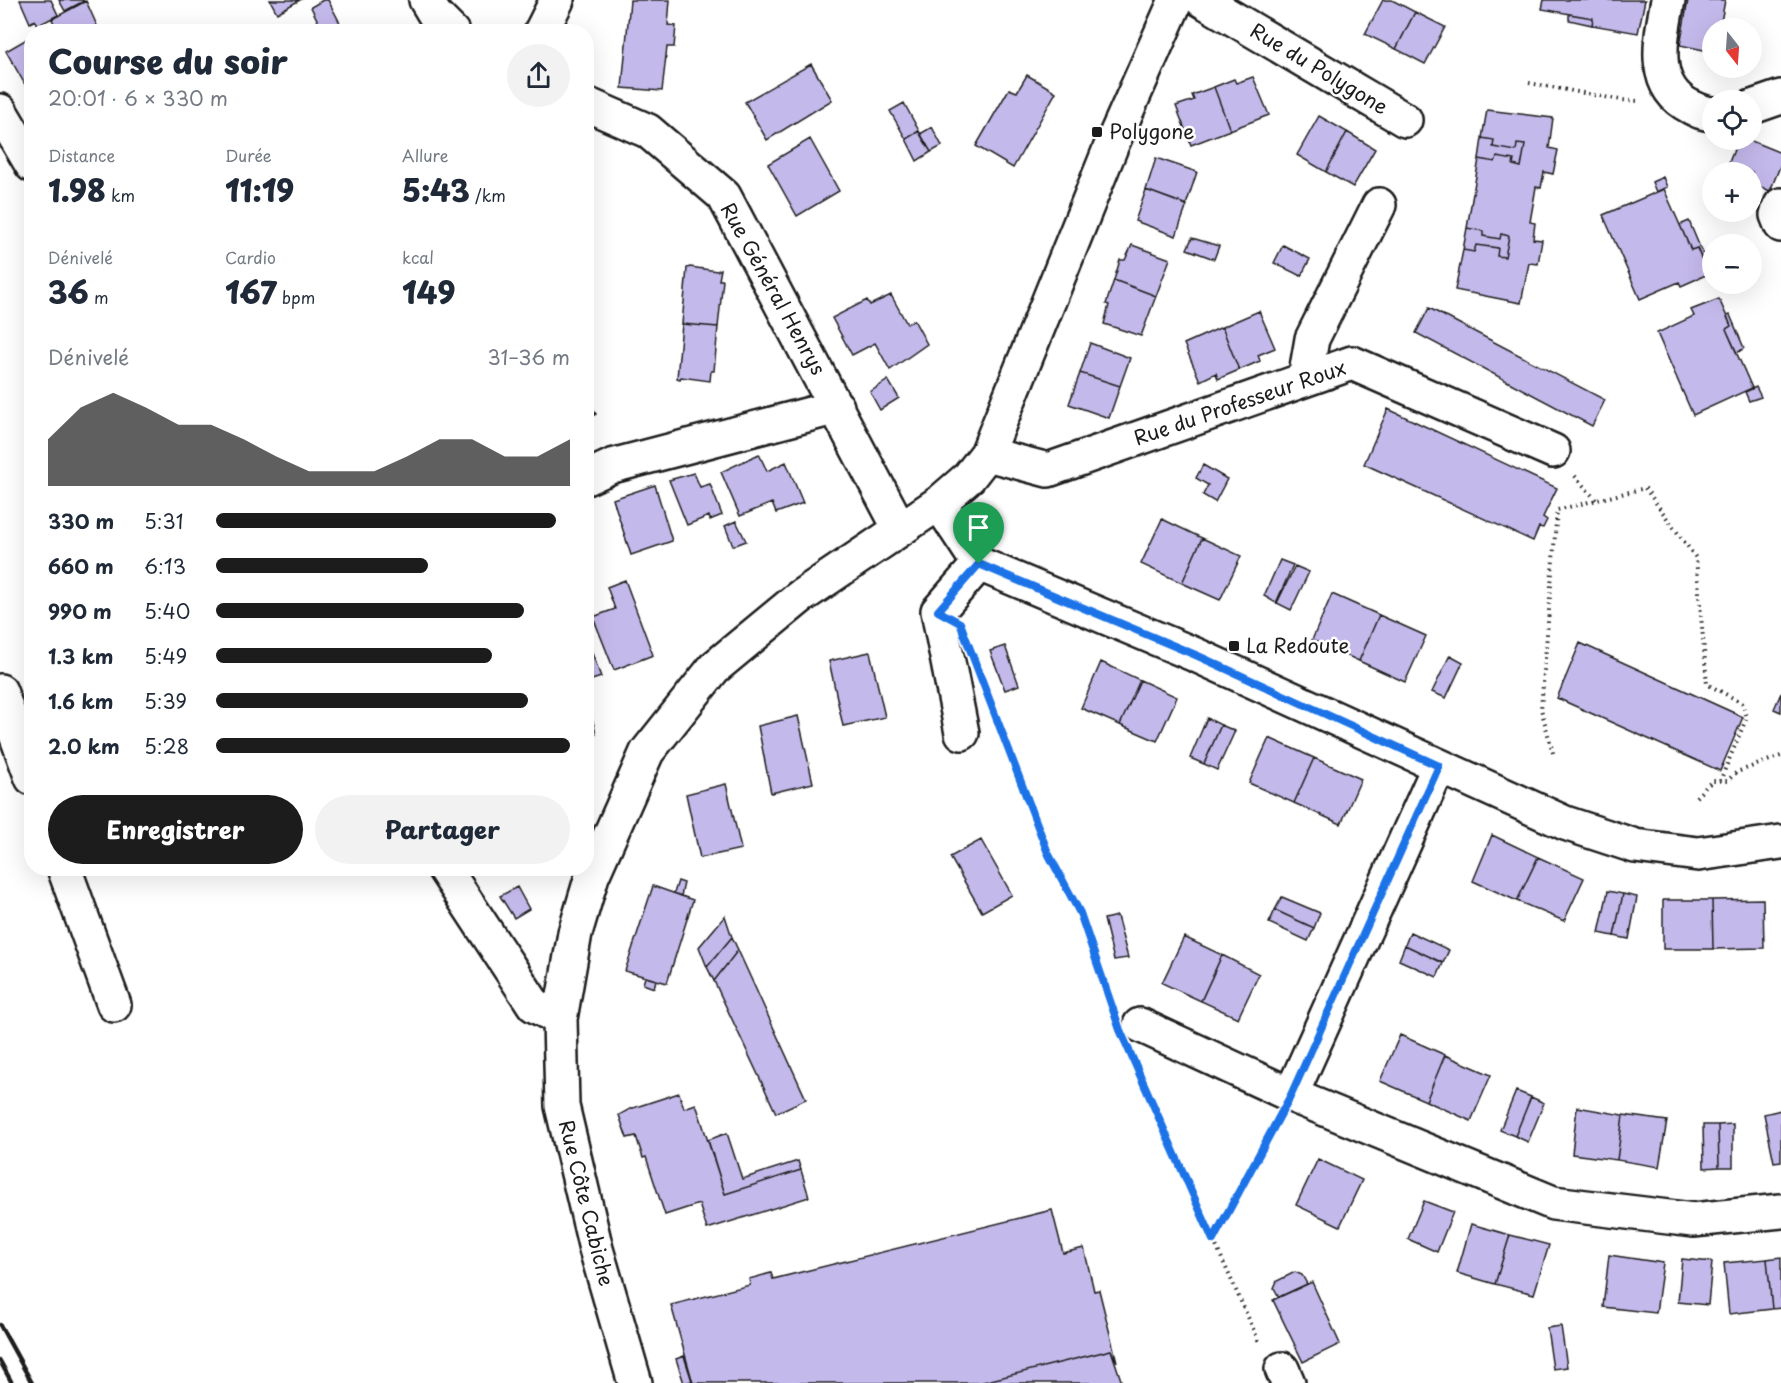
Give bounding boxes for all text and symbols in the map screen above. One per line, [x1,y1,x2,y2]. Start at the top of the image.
street label: Rue du Polygone [1245,15,1394,121]
north arrow [1702,18,1762,78]
map controls [1702,18,1762,294]
text: Course du soir [48,35,288,85]
button: share [507,44,570,107]
text: 20:01 · 6 × 330 m [48,83,228,113]
button: locate [1702,90,1762,150]
place label: Polygone [1109,116,1195,146]
marker: Polygone [1090,125,1104,139]
text: Distance [48,143,115,167]
text: Durée [225,143,272,167]
text: Allure [402,143,449,167]
button: + [1702,162,1762,222]
text: 1.98 [48,167,106,212]
text: 11:19 [225,167,294,212]
text: 5:43 [402,167,470,212]
text: km [106,183,135,207]
text: /km [470,183,506,207]
street label: Rue Général Henrys [714,197,834,380]
button: − [1702,234,1762,294]
text: Dénivelé [48,245,113,269]
text: Cardio [225,245,276,269]
text: kcal [402,245,434,269]
text: 36 [48,269,89,314]
text: 167 [225,269,277,314]
text: 149 [402,269,455,314]
text: m [89,285,109,309]
text: bpm [277,285,315,309]
text: Dénivelé [48,342,129,372]
text: 31–36 m [487,342,570,372]
street label: Rue du Professeur Roux [1130,352,1350,452]
pin [953,502,1004,564]
text: 330 m [48,506,114,536]
text: 5:31 [144,506,184,536]
icon: arrive [962,511,995,544]
text: 660 m [48,551,114,581]
text: 6:13 [144,551,186,581]
text: 990 m [48,596,112,626]
text: 5:40 [144,596,190,626]
place label: La Redoute [1246,630,1350,660]
marker: La Redoute [1227,639,1241,653]
text: 1.3 km [48,641,114,671]
text: 5:49 [144,641,187,671]
text: 1.6 km [48,686,113,716]
text: 5:39 [144,686,187,716]
text: 2.0 km [48,731,120,761]
text: 5:28 [144,731,189,761]
button: Enregistrer [48,795,303,864]
button: Partager [315,795,570,864]
street label: Rue Côte Cabiche [552,1117,622,1289]

